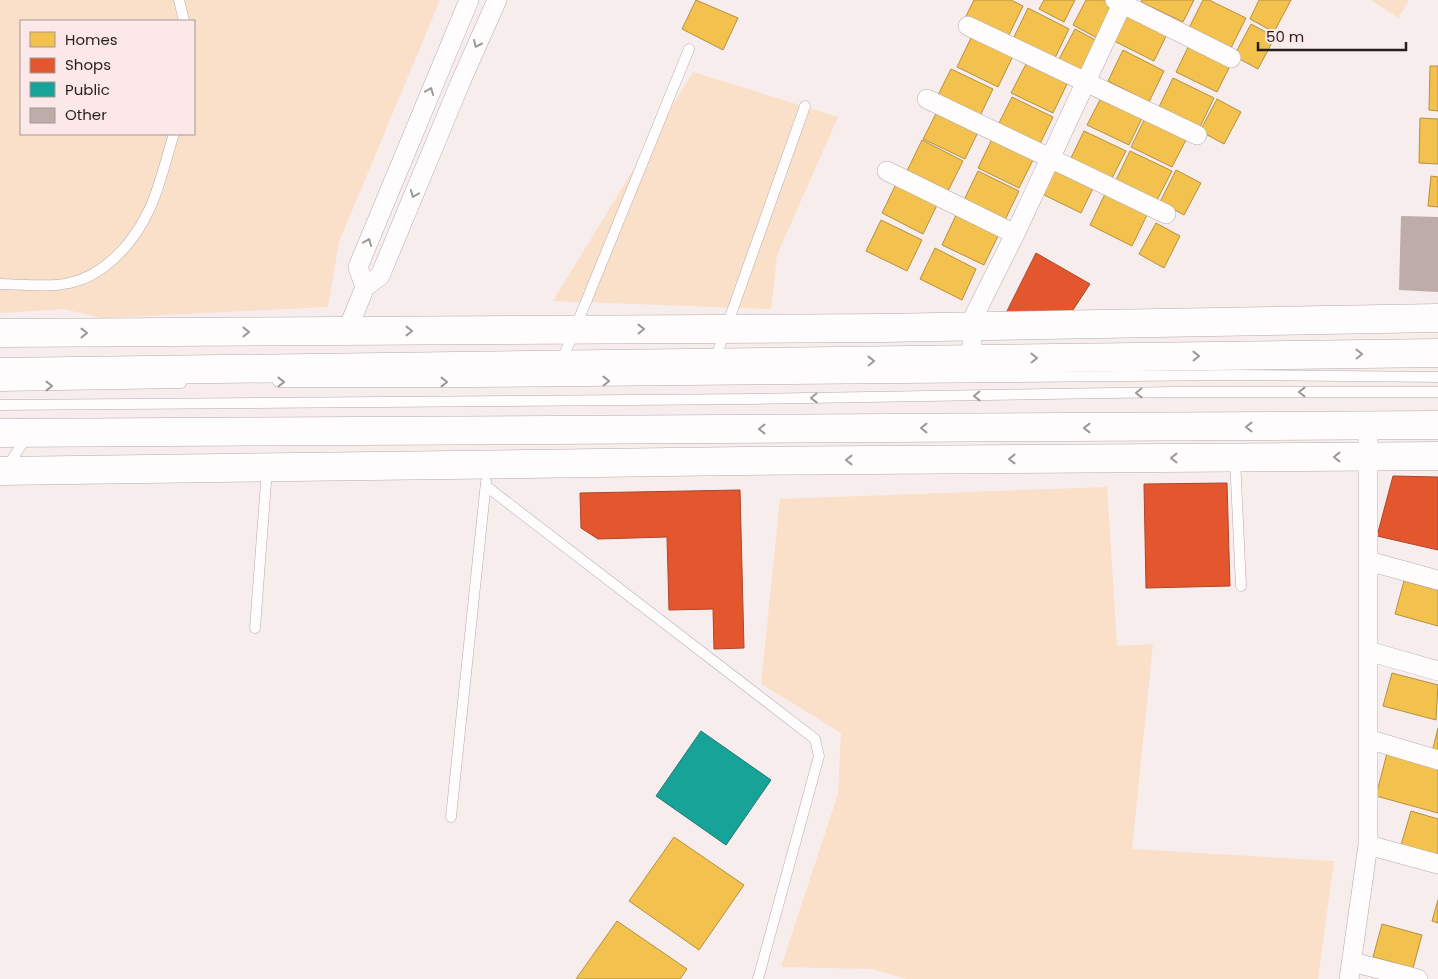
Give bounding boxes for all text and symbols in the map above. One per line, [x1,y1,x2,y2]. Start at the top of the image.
legend [20,20,195,135]
scale bar [1258,20,1406,52]
text: 50 m [1266,26,1304,47]
text: Homes [65,29,118,50]
one-way arrow [473,39,484,48]
text: Shops [65,54,111,75]
text: Public [65,79,110,100]
one-way arrow [423,87,434,96]
text: Other [65,104,107,125]
one-way arrow [410,189,420,198]
one-way arrow [362,238,372,247]
one-way arrow [638,324,645,334]
one-way arrow [405,326,413,336]
one-way arrow [242,327,250,337]
one-way arrow [80,328,88,338]
one-way arrow [1355,349,1363,359]
one-way arrow [1192,351,1200,361]
one-way arrow [1030,353,1038,363]
one-way arrow [868,356,875,366]
one-way arrow [602,376,610,386]
one-way arrow [278,377,285,387]
one-way arrow [440,377,448,387]
one-way arrow [45,381,53,391]
one-way arrow [1298,387,1306,397]
one-way arrow [1135,388,1143,398]
one-way arrow [973,391,980,401]
one-way arrow [810,393,818,403]
one-way arrow [1083,422,1091,433]
one-way arrow [1245,422,1253,432]
one-way arrow [920,423,928,434]
one-way arrow [758,424,766,434]
one-way arrow [1333,452,1340,462]
one-way arrow [1170,453,1178,463]
one-way arrow [1008,454,1016,464]
one-way arrow [845,455,853,465]

